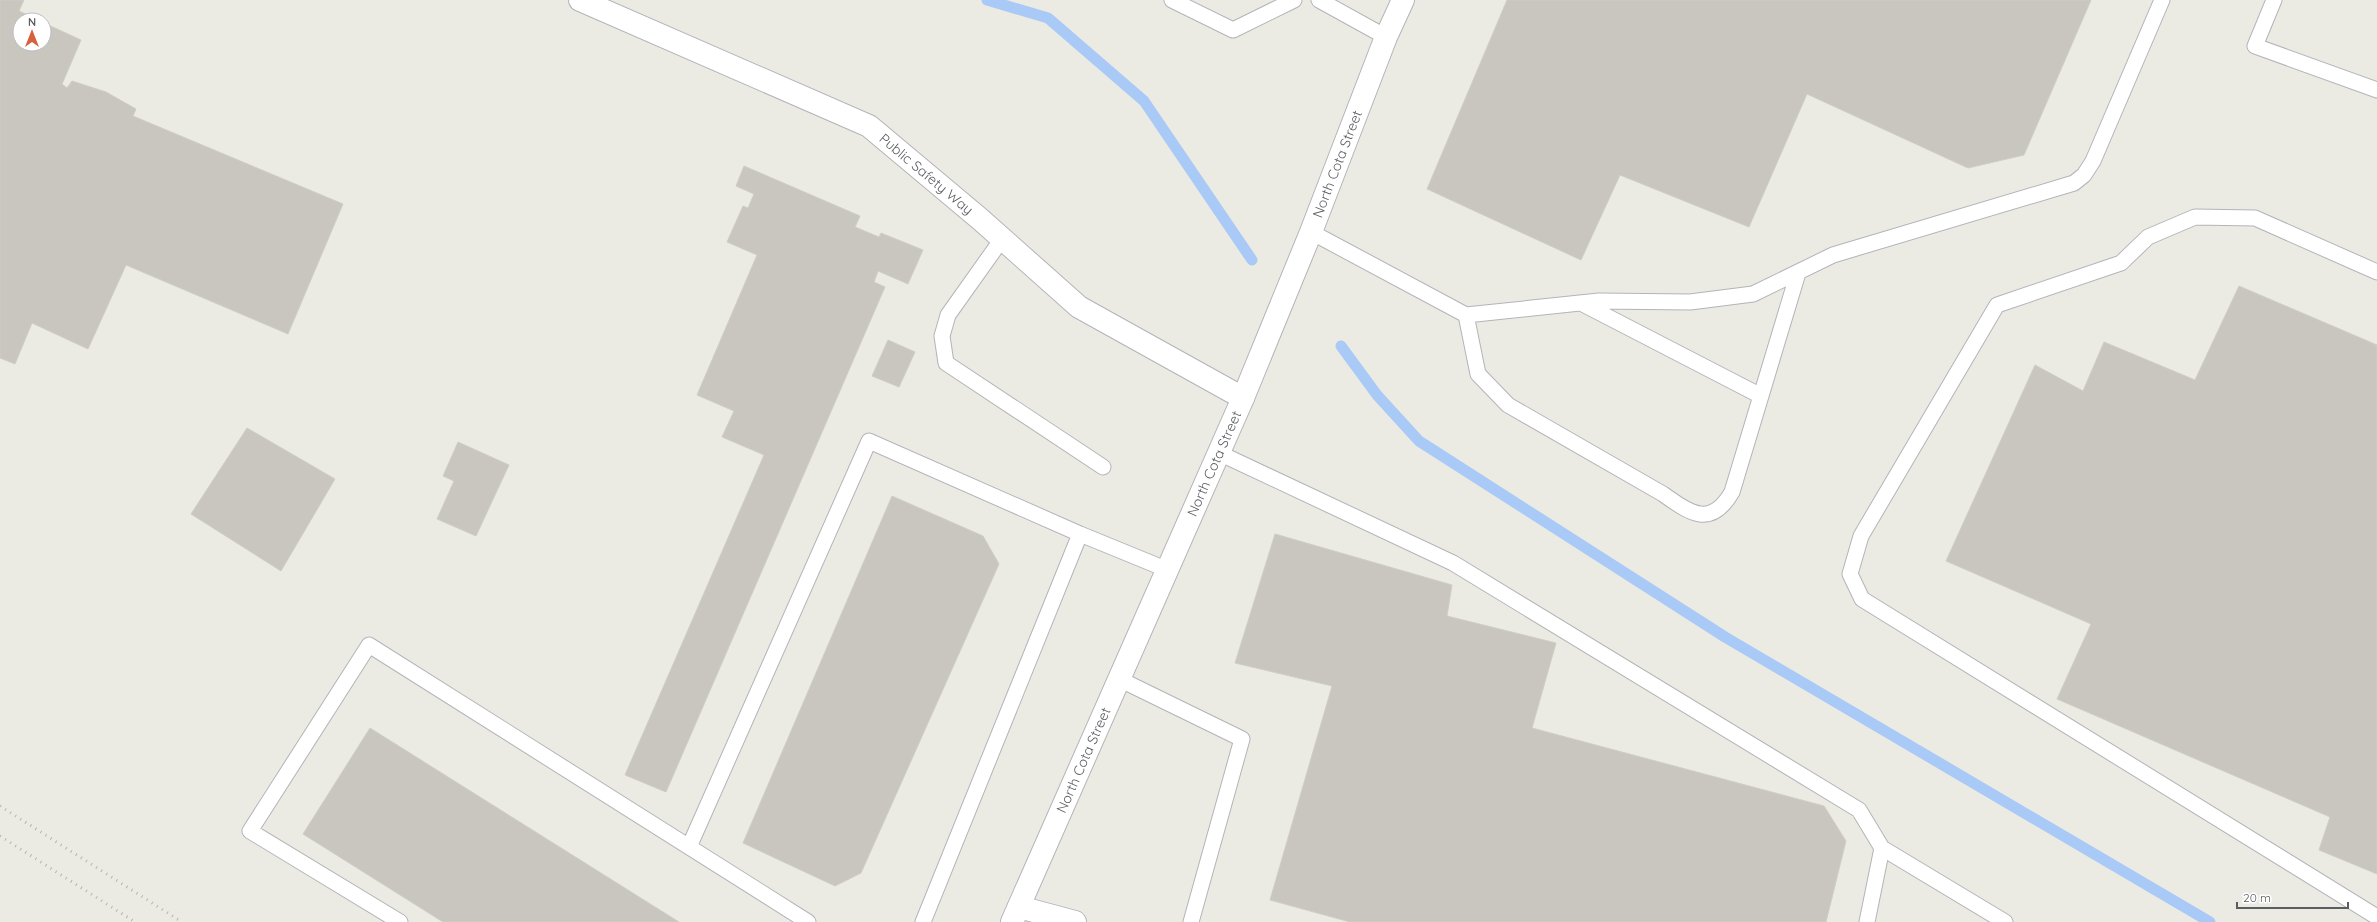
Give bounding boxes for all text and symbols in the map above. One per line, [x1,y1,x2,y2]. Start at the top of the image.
north arrow [12,12,52,52]
text: N [28,15,36,29]
street label: North Cota Street [1308,107,1366,220]
street label: Public Safety Way [876,129,977,219]
street label: North Cota Street [1183,408,1245,519]
street label: North Cota Street [1052,704,1115,816]
scale bar [2237,884,2348,910]
text: 20 m [2243,890,2271,905]

